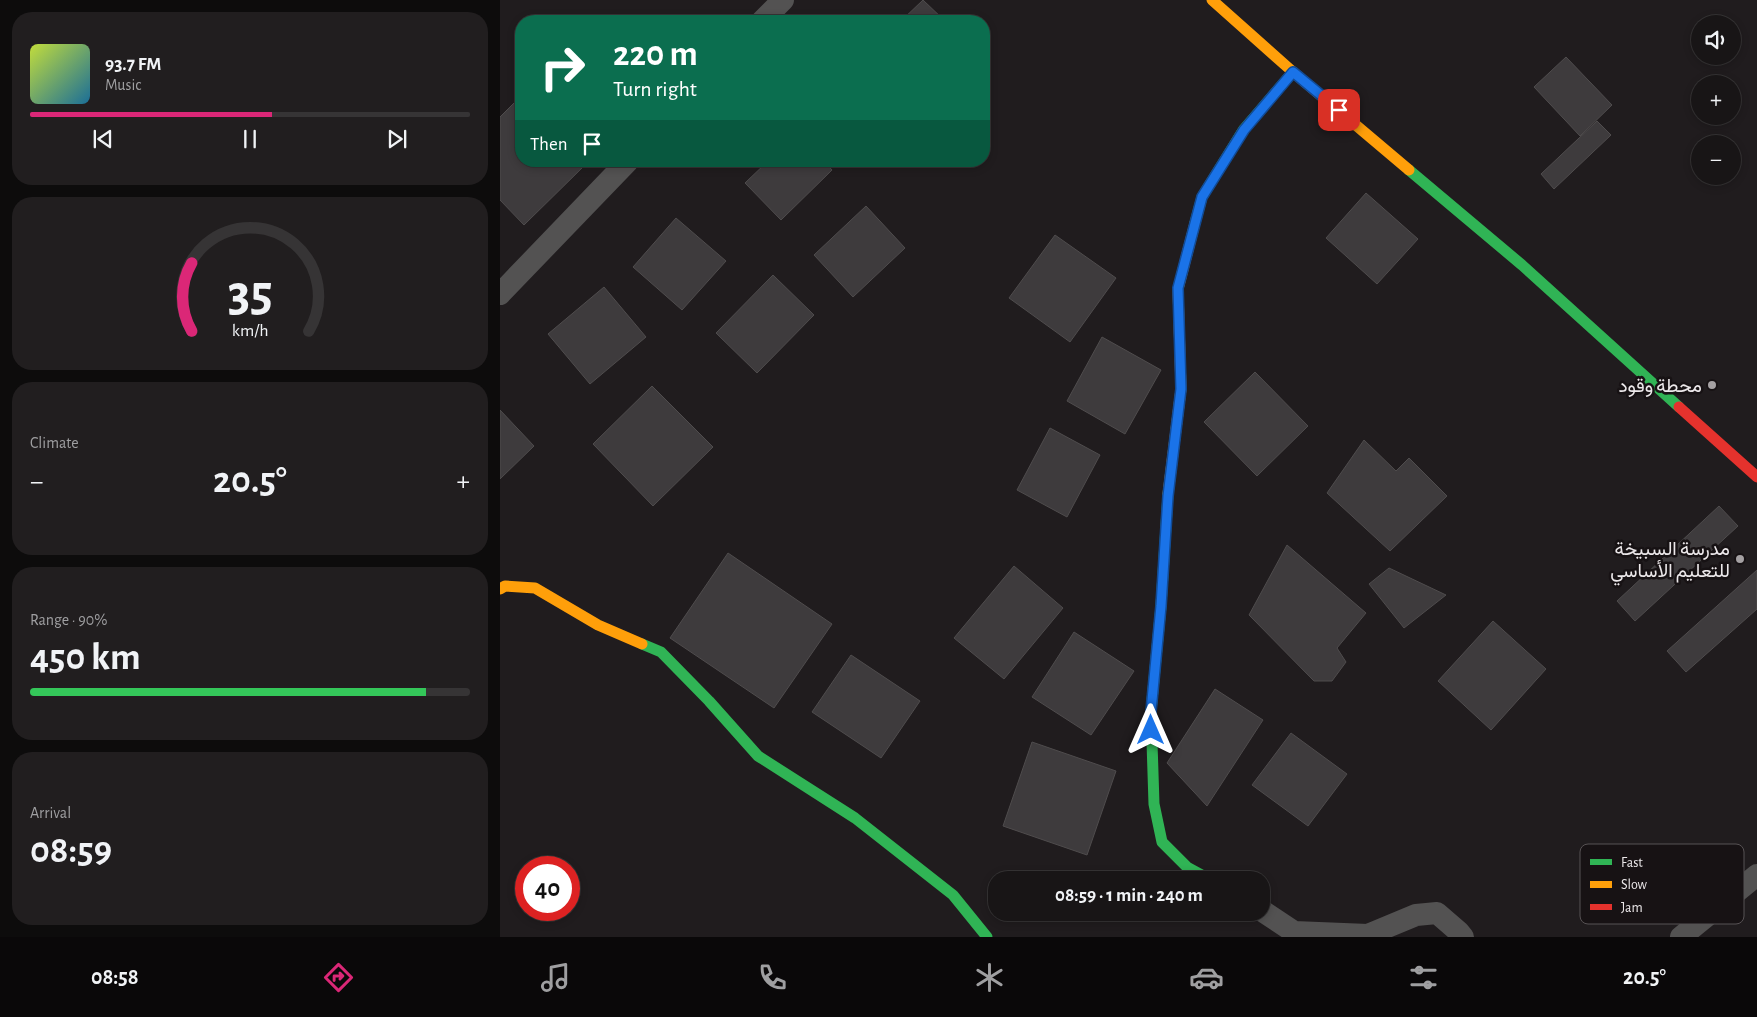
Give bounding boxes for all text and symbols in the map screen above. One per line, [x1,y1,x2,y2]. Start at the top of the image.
map controls [1691,15,1741,185]
button: sound [1691,15,1741,65]
icon: right [530,35,595,100]
text: 220 m [613,37,698,72]
text: 93.7 FM [105,55,161,74]
button: + [1691,75,1741,125]
text: Music [105,77,141,93]
text: Turn right [613,78,697,100]
pin [1318,89,1360,131]
icon: arrive [1325,96,1353,124]
icon: previous [89,125,117,153]
icon: pause [236,125,264,153]
icon: next [383,125,411,153]
icon: arrive [578,130,606,158]
text: Then [530,135,568,154]
button: − [1691,135,1741,185]
text: 35 [228,268,272,320]
text: km/h [232,322,268,340]
place label: محطة وقود [1618,377,1702,397]
marker: محطة وقود [1706,379,1718,391]
text: Climate [30,435,79,451]
text: 20.5° [213,462,287,500]
text: − [30,468,43,496]
text: + [457,468,470,496]
place label: مدرسة السبيخة للتعليم الأساسي [1610,540,1730,586]
marker: مدرسة السبيخة للتعليم الأساسي [1734,553,1746,565]
text: Range · 90% [30,612,107,628]
text: 450 km [30,639,141,677]
position arrow [1124,703,1176,755]
text: Arrival [30,805,71,821]
text: 08:59 [30,832,112,870]
legend [1580,844,1744,924]
speed limit sign: 40 [515,856,580,921]
text: Fast [1621,856,1643,870]
text: Slow [1621,878,1648,892]
text: 08:59 · 1 min · 240 m [1055,886,1203,905]
text: Jam [1621,901,1643,915]
icon: directions [321,960,356,995]
icon: music [538,960,573,995]
icon: phone [755,960,790,995]
icon: climate [972,960,1007,995]
icon: car [1189,960,1224,995]
icon: filters [1406,960,1441,995]
text: 08:58 [91,966,139,988]
text: 20.5° [1623,966,1666,988]

